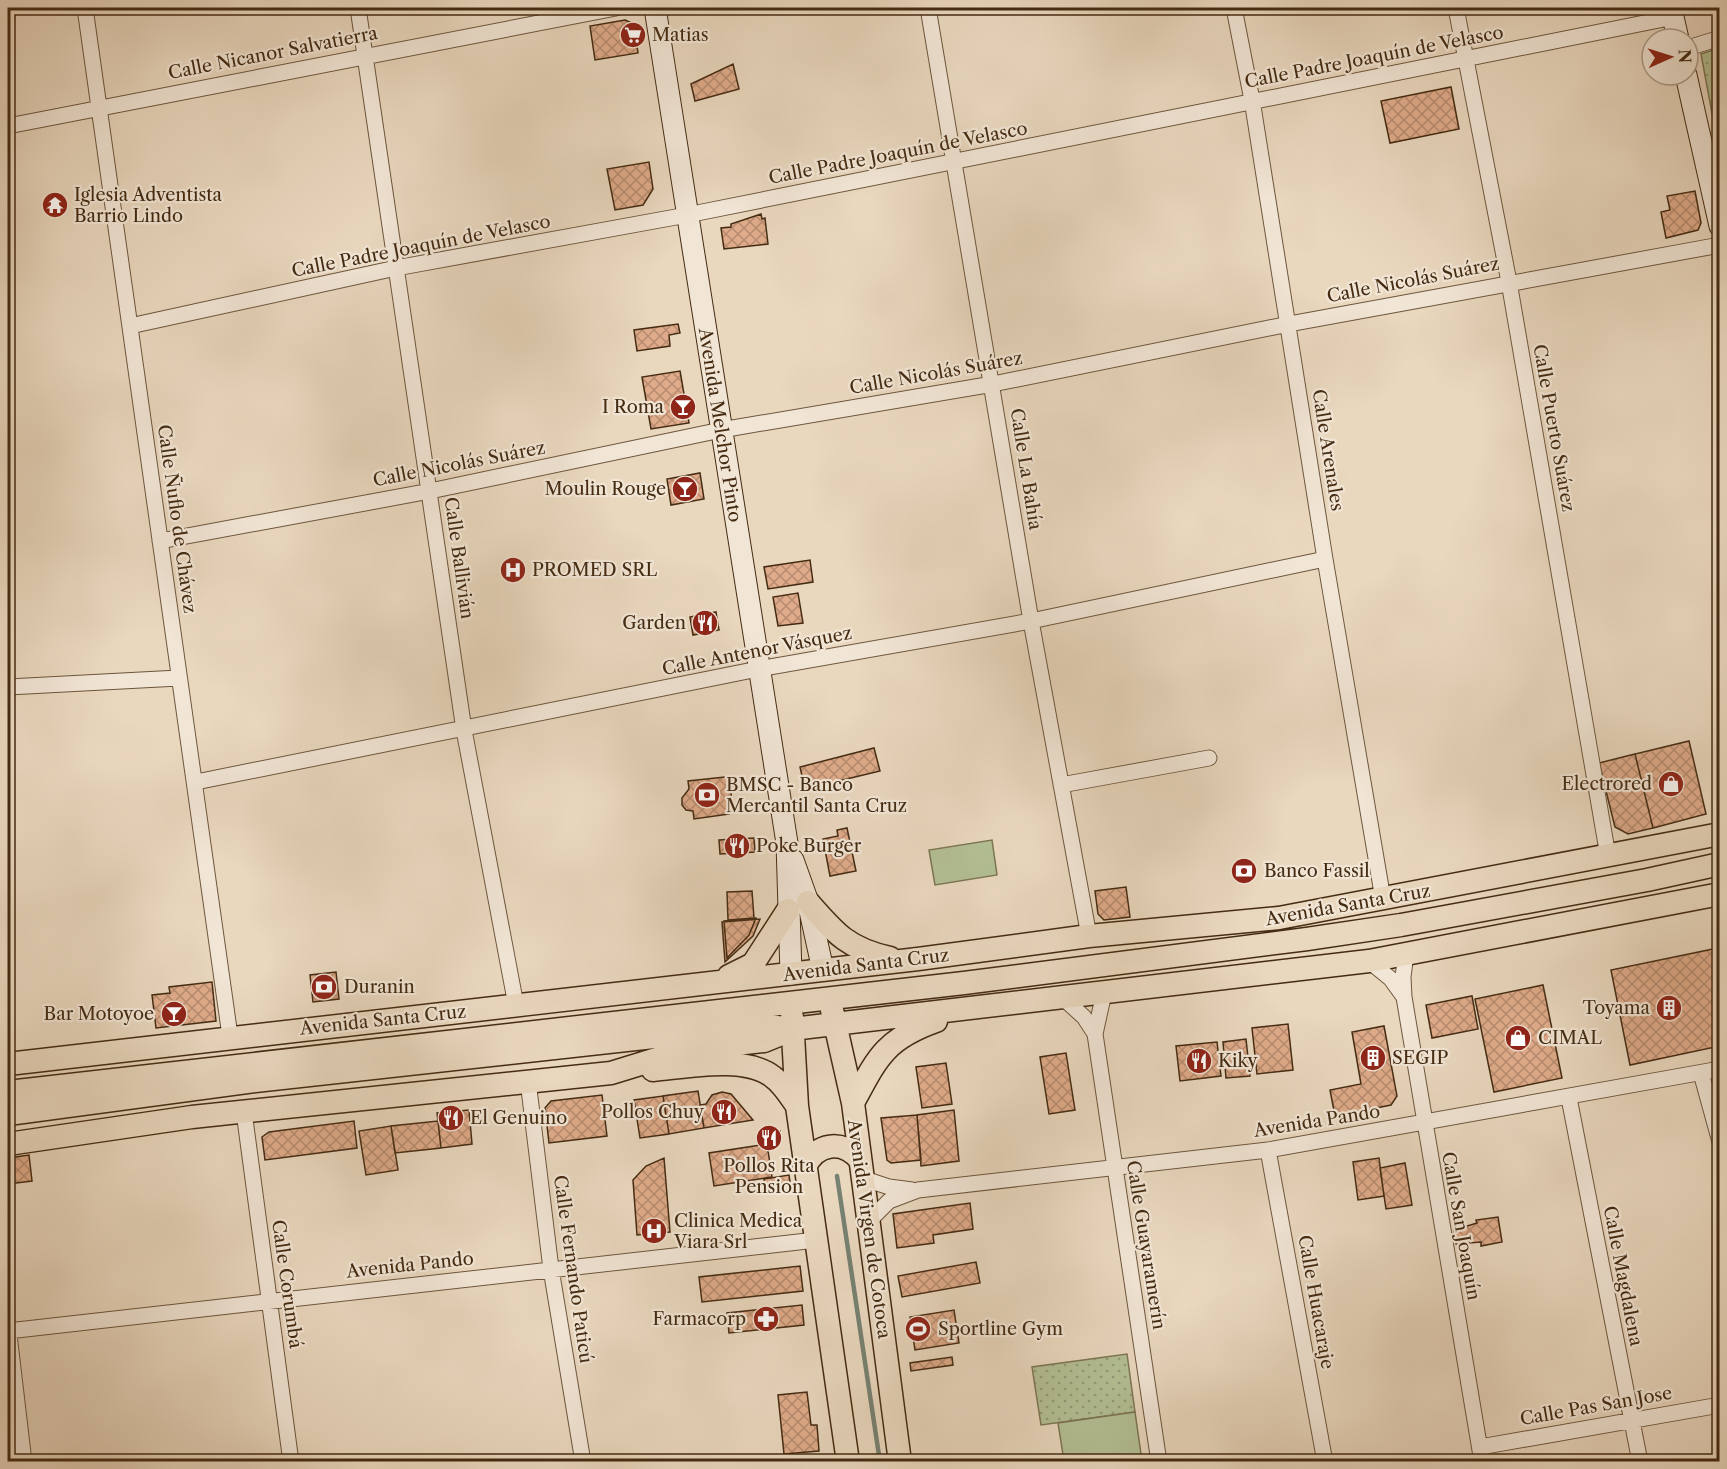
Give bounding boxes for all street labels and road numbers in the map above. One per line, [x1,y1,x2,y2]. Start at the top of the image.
street label: Calle Padre Joaquín de Velasco [1243,21,1505,93]
street label: Calle Nicanor Salvatierra [166,22,380,84]
street label: Calle Padre Joaquín de Velasco [767,117,1029,189]
street label: Calle Padre Joaquín de Velasco [290,210,552,282]
street label: Calle Nicolás Suárez [1325,252,1501,308]
street label: Avenida Melchor Pinto [694,325,746,524]
street label: Calle Puerto Suárez [1528,342,1580,514]
street label: Calle Nicolás Suárez [848,347,1024,399]
street label: Calle Arenales [1308,388,1348,512]
street label: Calle La Bahía [1006,406,1047,532]
street label: Calle Ñuflo de Chávez [153,423,203,615]
street label: Calle Nicolás Suárez [371,436,547,492]
street label: Calle Ballivián [440,496,478,620]
street label: Calle Antenor Vásquez [660,622,854,680]
street label: Avenida Santa Cruz [1263,880,1432,931]
street label: Avenida Santa Cruz [781,944,950,986]
street label: Avenida Santa Cruz [298,1000,467,1040]
street label: Avenida Pando [1251,1100,1382,1142]
street label: Avenida Virgen de Cotoca [843,1117,895,1341]
street label: Calle San Joaquín [1437,1150,1485,1302]
street label: Calle Guayaramerín [1122,1159,1170,1331]
street label: Calle Fernando Paticú [549,1174,597,1365]
street label: Calle Magdalena [1599,1204,1647,1349]
street label: Calle Corumbá [267,1218,307,1350]
street label: Calle Huacaraje [1293,1233,1339,1371]
street label: Avenida Pando [344,1247,475,1283]
street label: Calle Pas San Jose [1518,1382,1674,1430]

